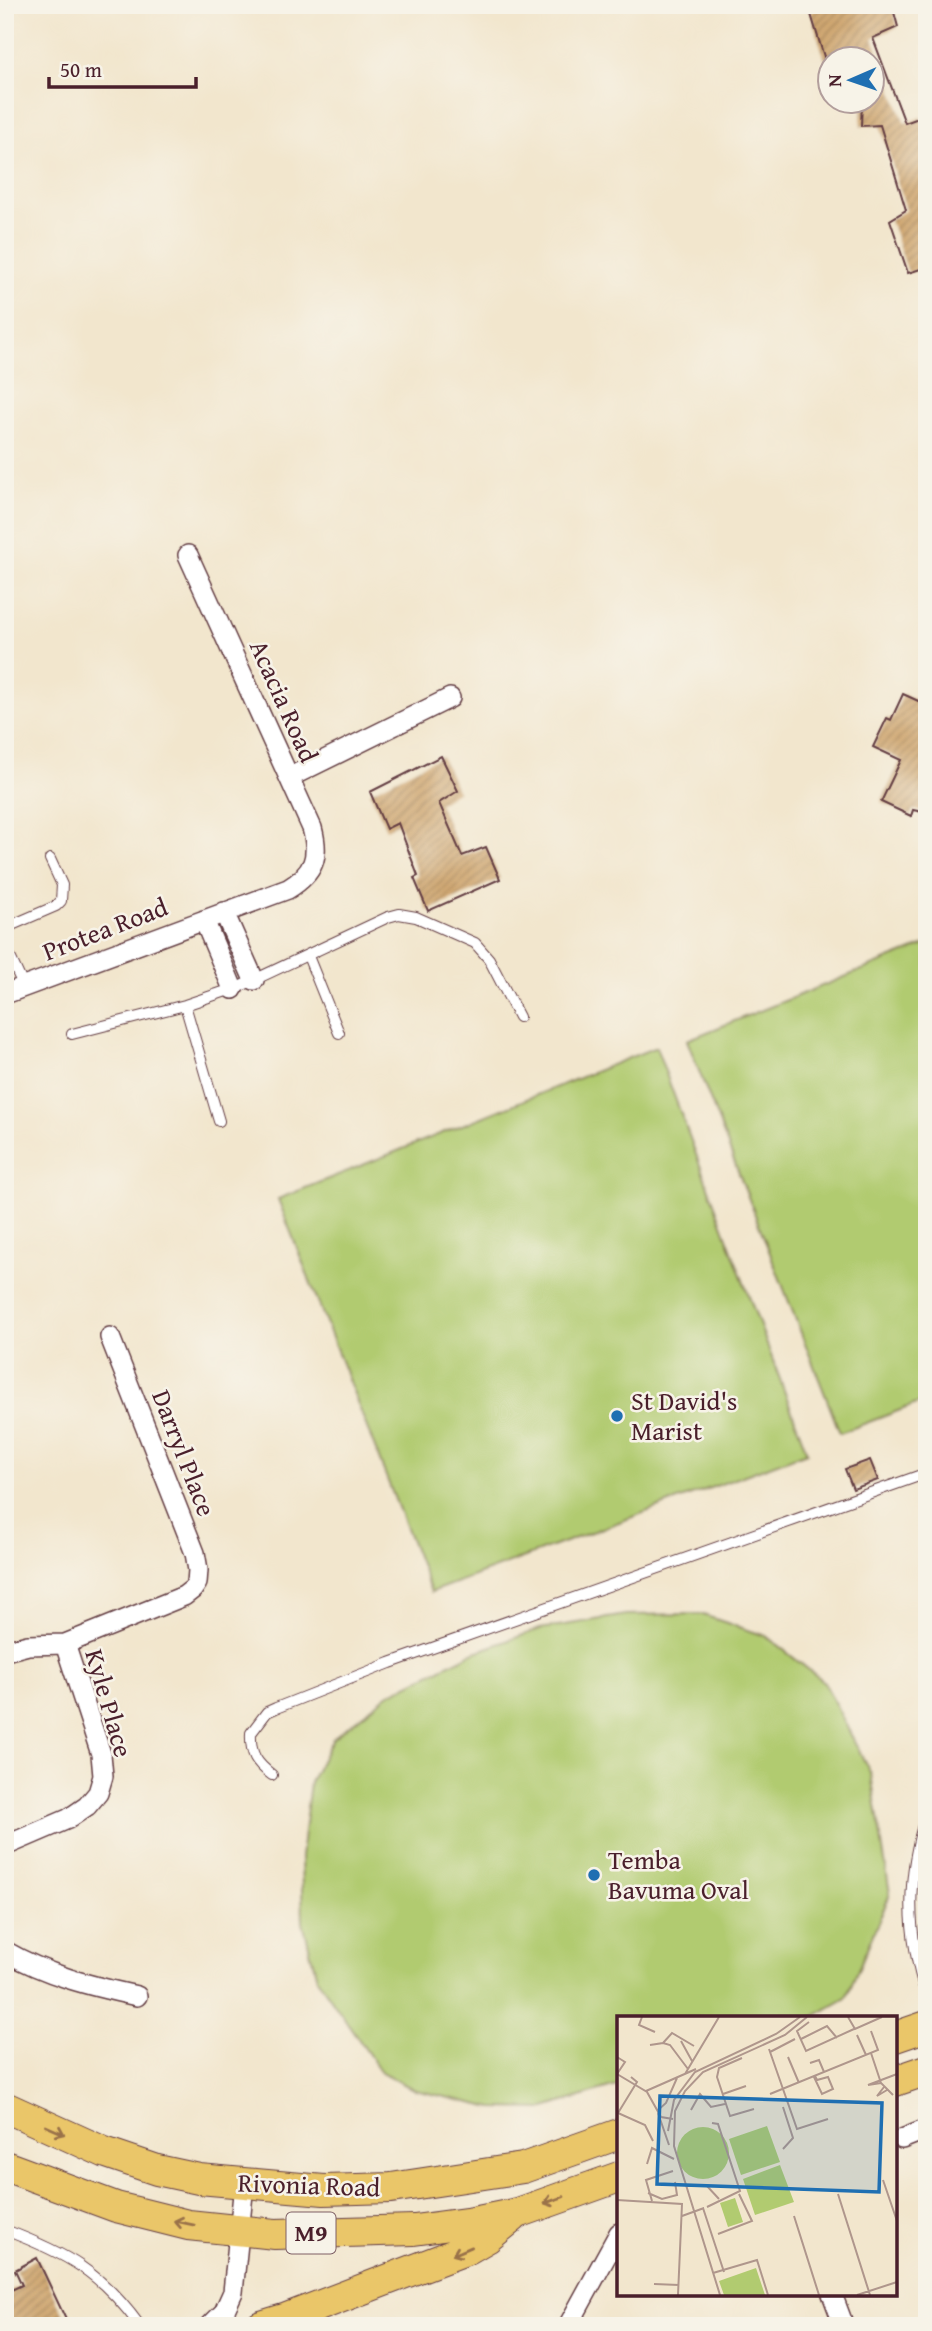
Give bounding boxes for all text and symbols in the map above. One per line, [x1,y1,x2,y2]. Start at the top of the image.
scale bar [49,46,196,90]
north arrow [816,46,886,116]
text: 50 m [60,54,102,85]
text: N [820,73,848,87]
street label: Acacia Road [240,633,329,769]
street label: Protea Road [37,887,173,970]
place label: St David's Marist [631,1381,737,1450]
street label: Darryl Place [142,1384,226,1522]
marker: St David's Marist [609,1408,625,1424]
street label: Kyle Place [75,1644,144,1762]
place label: Temba Bavuma Oval [608,1840,749,1909]
marker: Temba Bavuma Oval [586,1867,602,1883]
inset map [617,2016,897,2296]
one-way arrow [43,2124,65,2137]
street label: Rivonia Road [237,2163,381,2206]
one-way arrow [544,2195,566,2207]
road number: M9 [286,2212,336,2254]
one-way arrow [173,2216,196,2230]
one-way arrow [452,2245,474,2258]

